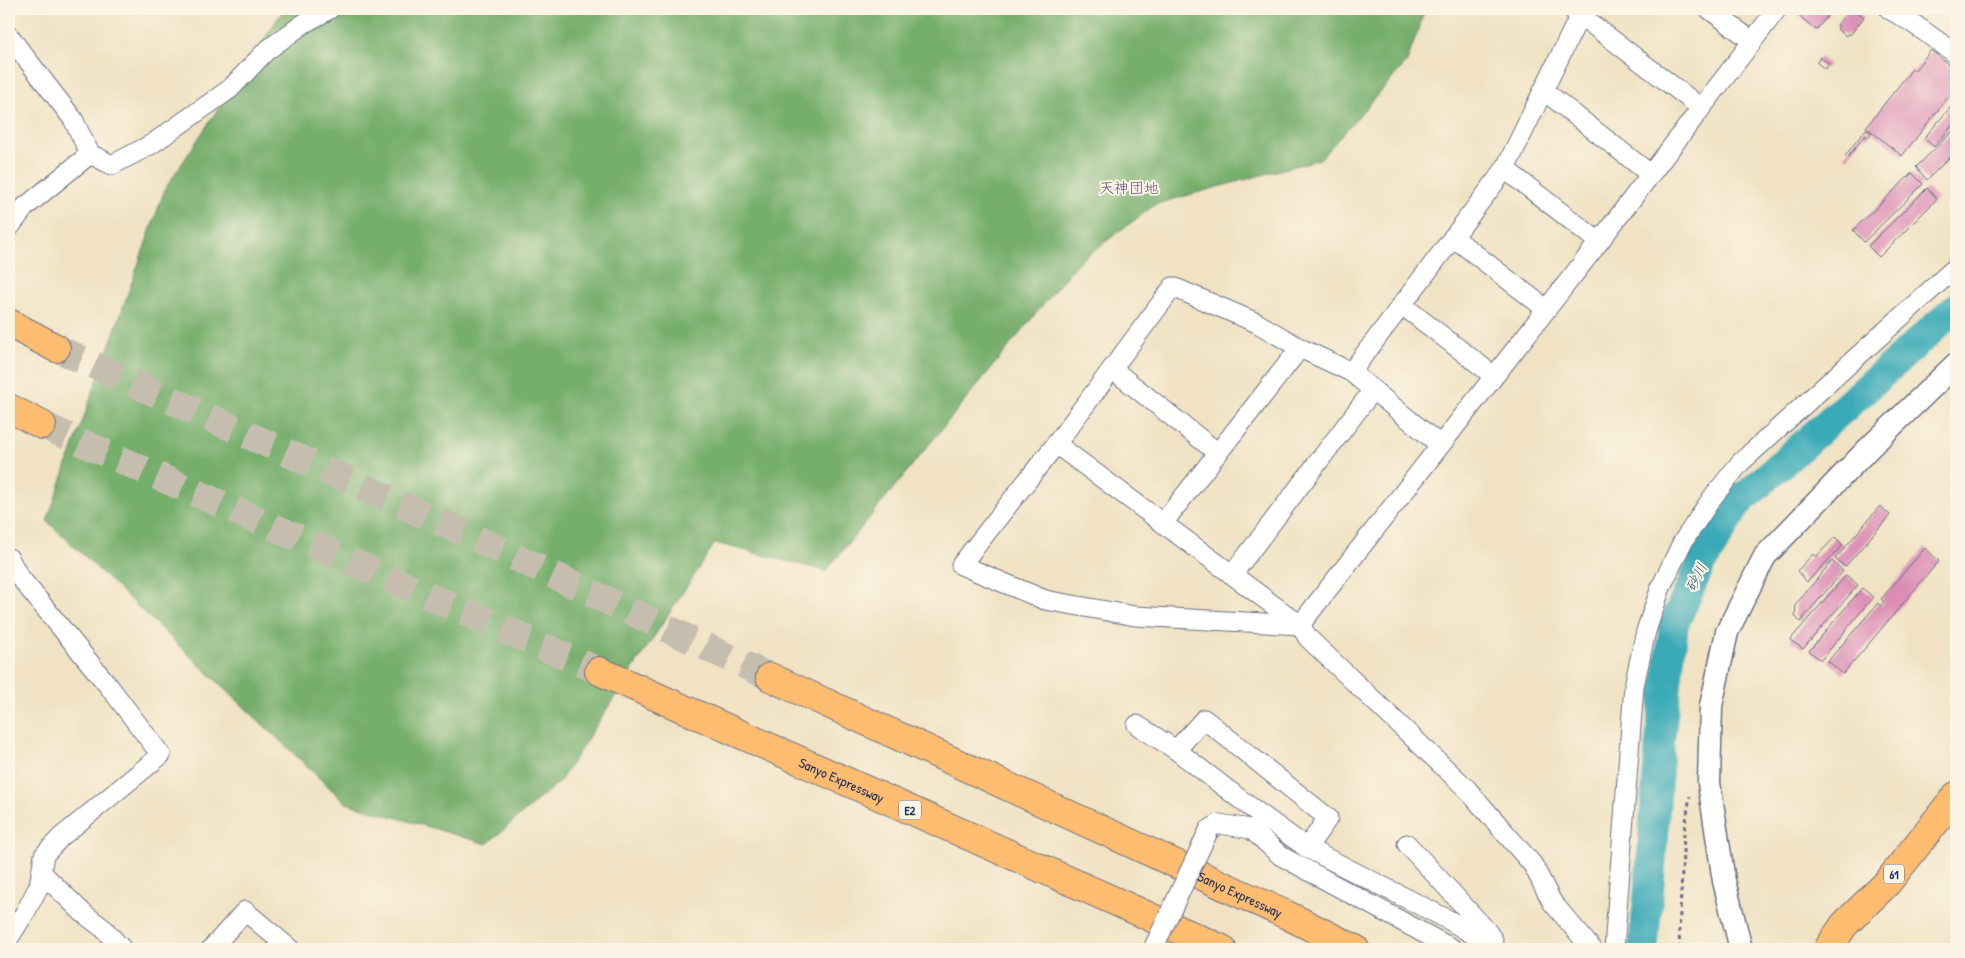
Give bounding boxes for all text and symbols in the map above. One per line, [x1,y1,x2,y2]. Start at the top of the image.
district label: 天神団地 [1099,177,1159,198]
water label: 砂川 [1680,559,1712,595]
street label: Sanyo Expressway [796,752,888,808]
road number: E2 [899,800,921,820]
road number: 61 [1884,864,1904,884]
street label: Sanyo Expressway [1195,866,1286,922]

